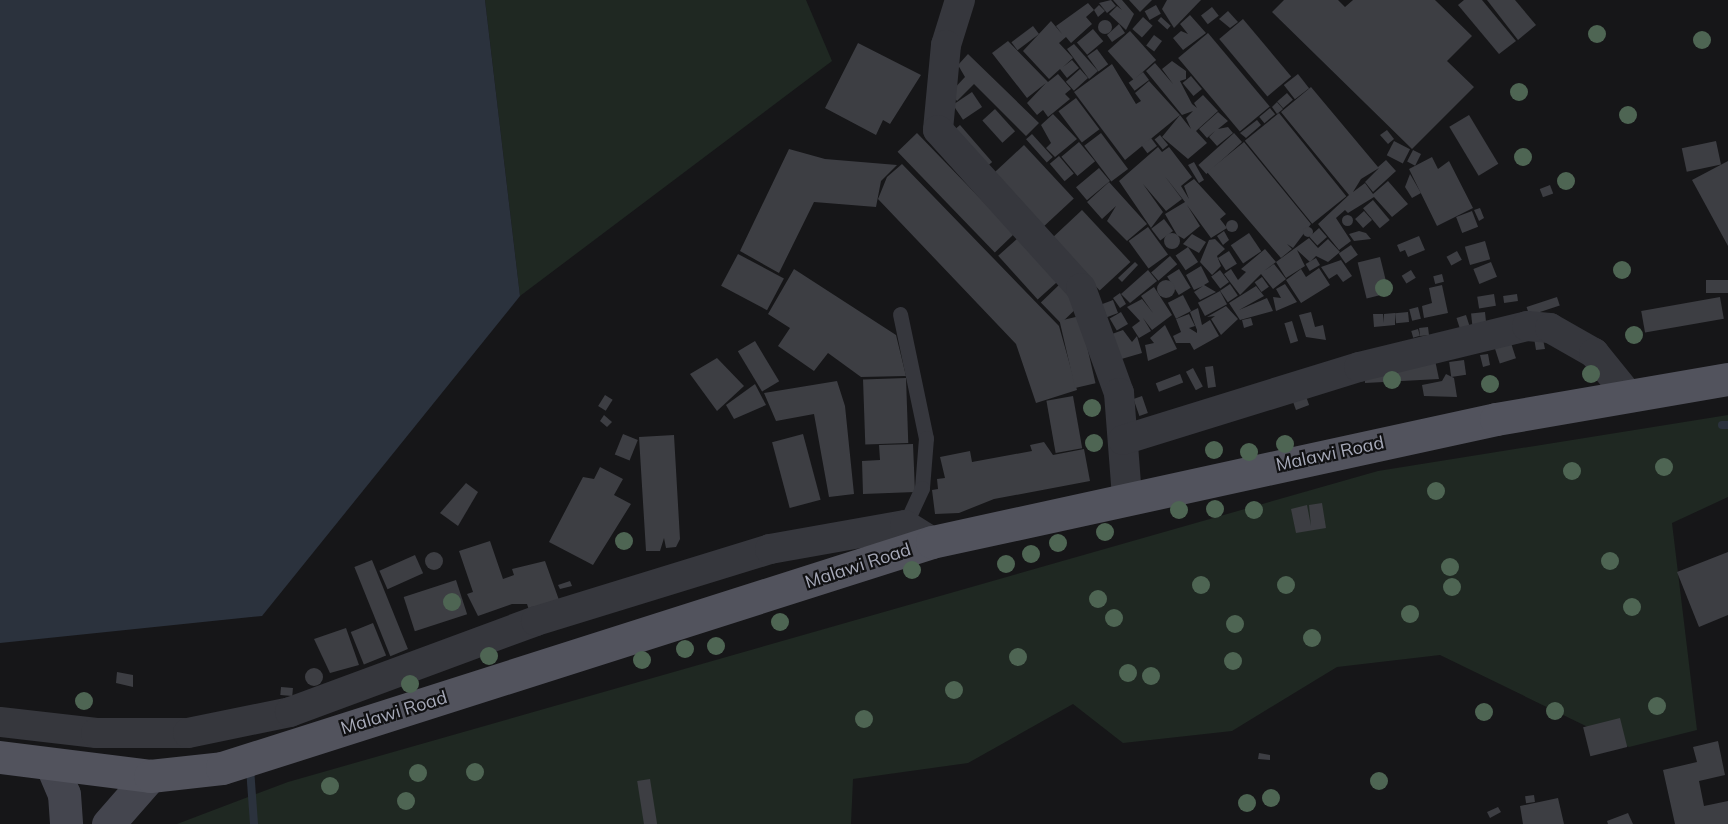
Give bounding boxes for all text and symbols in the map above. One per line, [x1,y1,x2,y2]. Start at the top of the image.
street label: Malawi Road [1274,432,1386,476]
street label: Malawi Road [802,539,914,593]
street label: Malawi Road [338,687,450,739]

